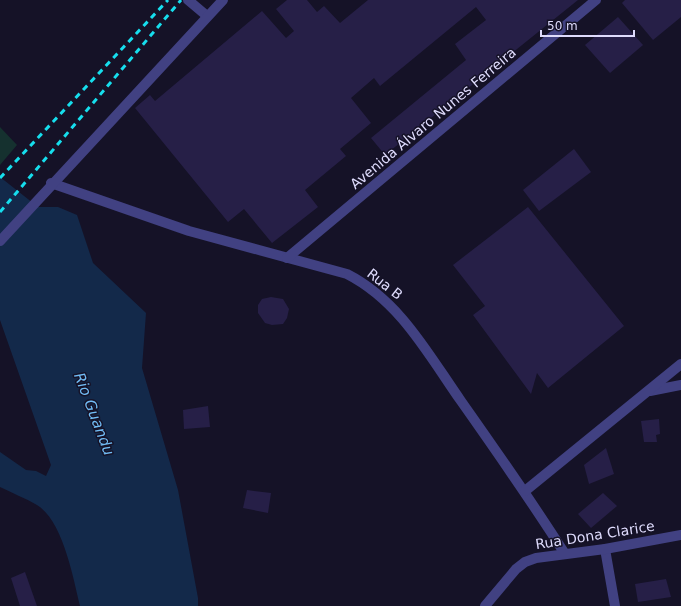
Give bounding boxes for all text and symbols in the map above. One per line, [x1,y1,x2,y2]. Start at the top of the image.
scale bar [541,12,634,38]
text: 50 m [547,19,578,33]
street label: Avenida Álvaro Nunes Ferreira [347,44,519,192]
street label: Rua B [364,265,406,303]
water label: Rio Guandu [70,370,118,458]
street label: Rua Dona Clarice [534,518,656,552]

